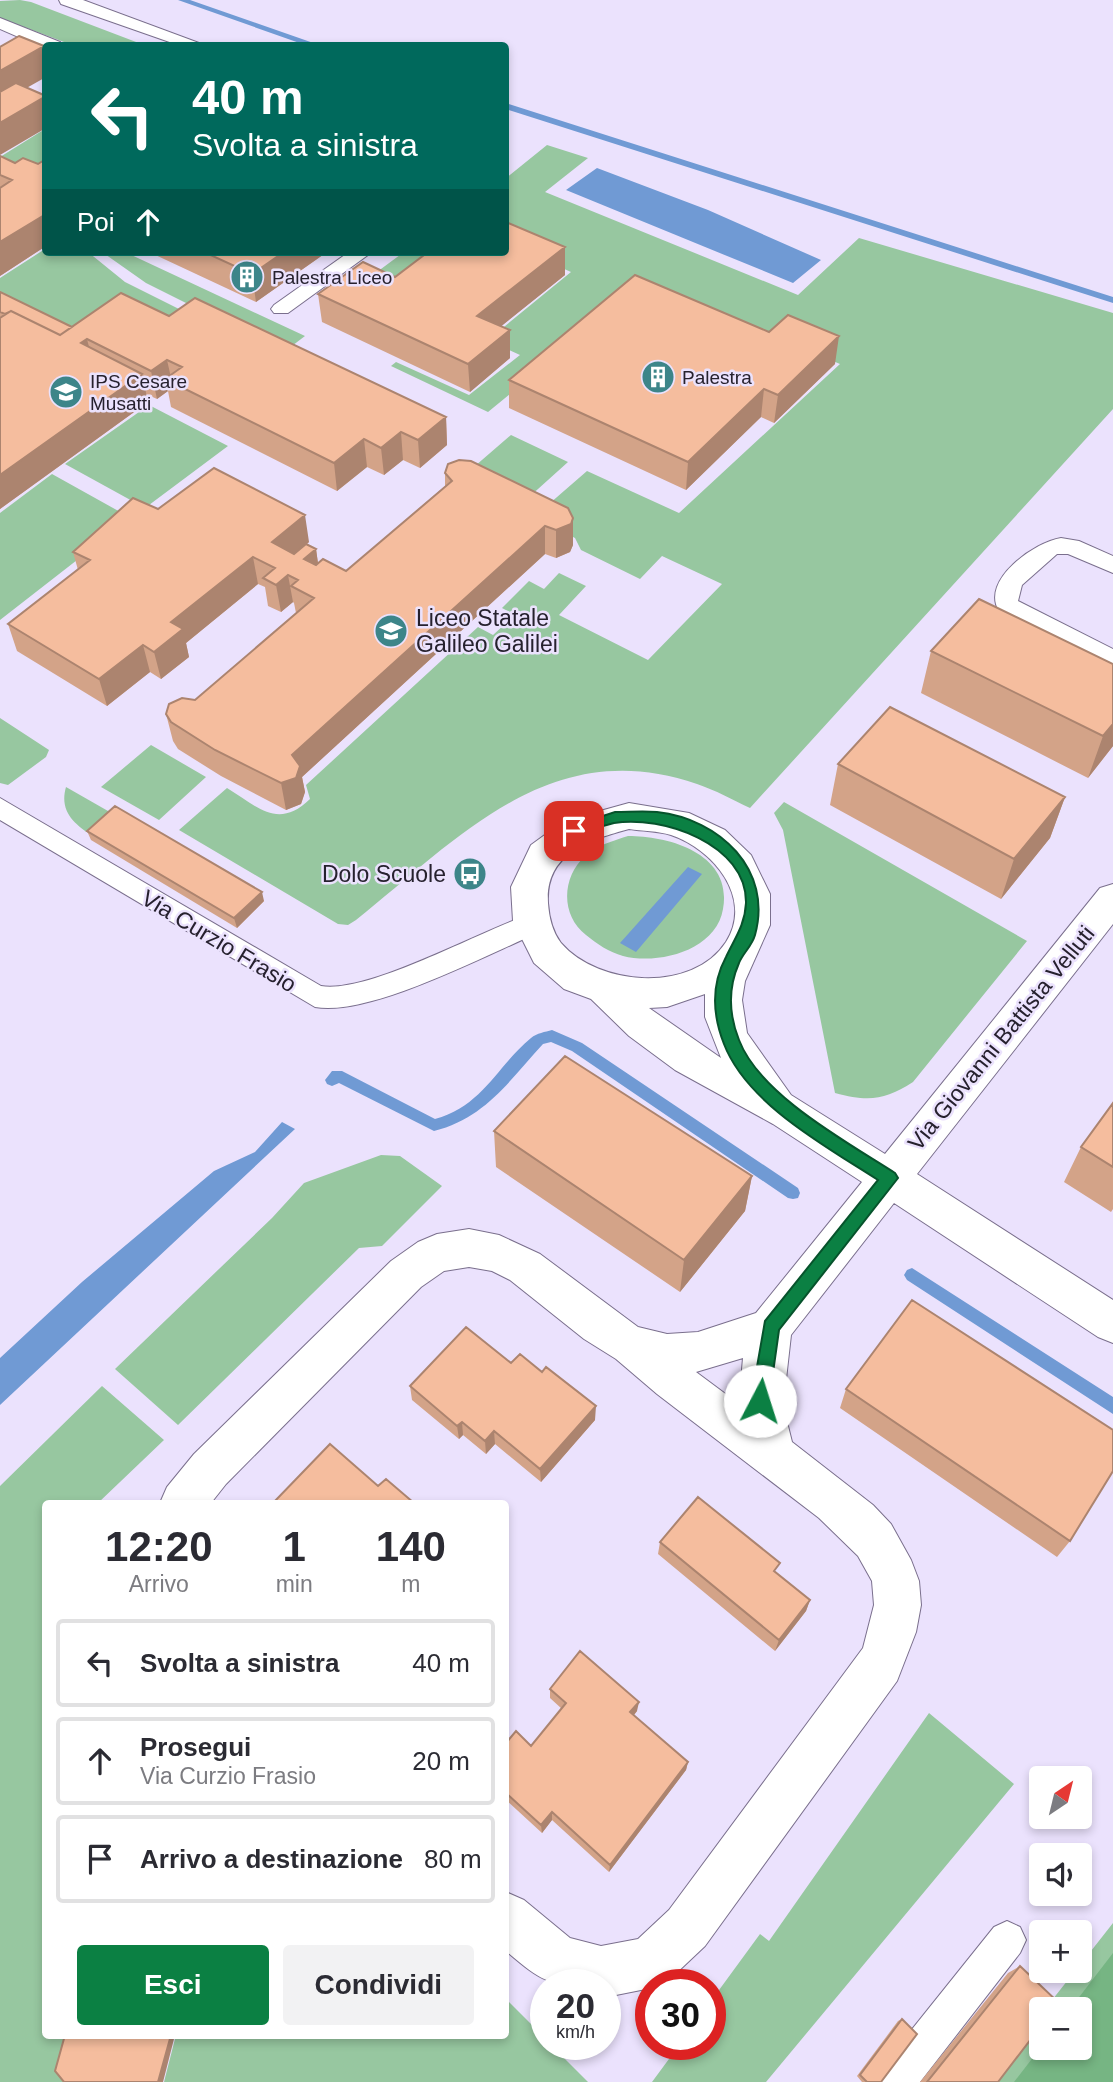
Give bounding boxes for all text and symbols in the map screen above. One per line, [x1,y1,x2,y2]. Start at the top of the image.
icon: left [77,70,168,161]
text: 40 m [192,70,304,124]
text: Svolta a sinistra [192,127,418,163]
icon: ahead [129,203,167,241]
text: Poi [77,207,115,237]
building icon: Palestra Liceo [228,258,266,296]
place label: Palestra Liceo [272,267,392,288]
building icon: Palestra [639,358,677,396]
place label: Palestra [682,367,752,388]
place label: IPS Cesare Musatti [90,371,187,414]
school or university icon: IPS Cesare Musatti [47,373,85,411]
place label: Liceo Statale Galileo Galilei [416,605,558,657]
school or university icon: Liceo Statale Galileo Galilei [372,612,410,650]
pin [544,801,604,861]
icon: arrive [555,812,593,850]
bus stop icon: Dolo Scuole [451,855,489,893]
place label: Dolo Scuole [322,861,446,887]
street label: Via Curzio Frasio [137,885,301,997]
street label: Via Giovanni Battista Velluti [903,921,1099,1155]
position arrow [723,1364,797,1438]
text: 12:20 [105,1523,213,1570]
text: 1 [282,1523,306,1570]
text: 140 [376,1523,446,1570]
text: Arrivo [129,1571,189,1597]
text: min [276,1571,313,1597]
text: m [401,1571,420,1597]
icon: left [81,1644,119,1682]
text: Svolta a sinistra [140,1648,339,1678]
text: 40 m [412,1648,470,1678]
text: Prosegui [140,1732,251,1762]
icon: ahead [81,1742,119,1780]
text: 20 m [412,1746,470,1776]
text: Via Curzio Frasio [140,1763,316,1789]
north arrow [1029,1766,1092,1829]
map controls [1029,1766,1092,2060]
icon: arrive [81,1840,119,1878]
button: sound [1029,1843,1092,1906]
text: Arrivo a destinazione [140,1844,403,1874]
text: 80 m [424,1844,482,1874]
button: + [1029,1920,1092,1983]
button: Esci [77,1945,269,2025]
button: Condividi [283,1945,474,2025]
speed limit sign: 30 [635,1969,726,2060]
text: 20 [556,1986,595,2025]
button: − [1029,1997,1092,2060]
text: km/h [556,2022,595,2042]

